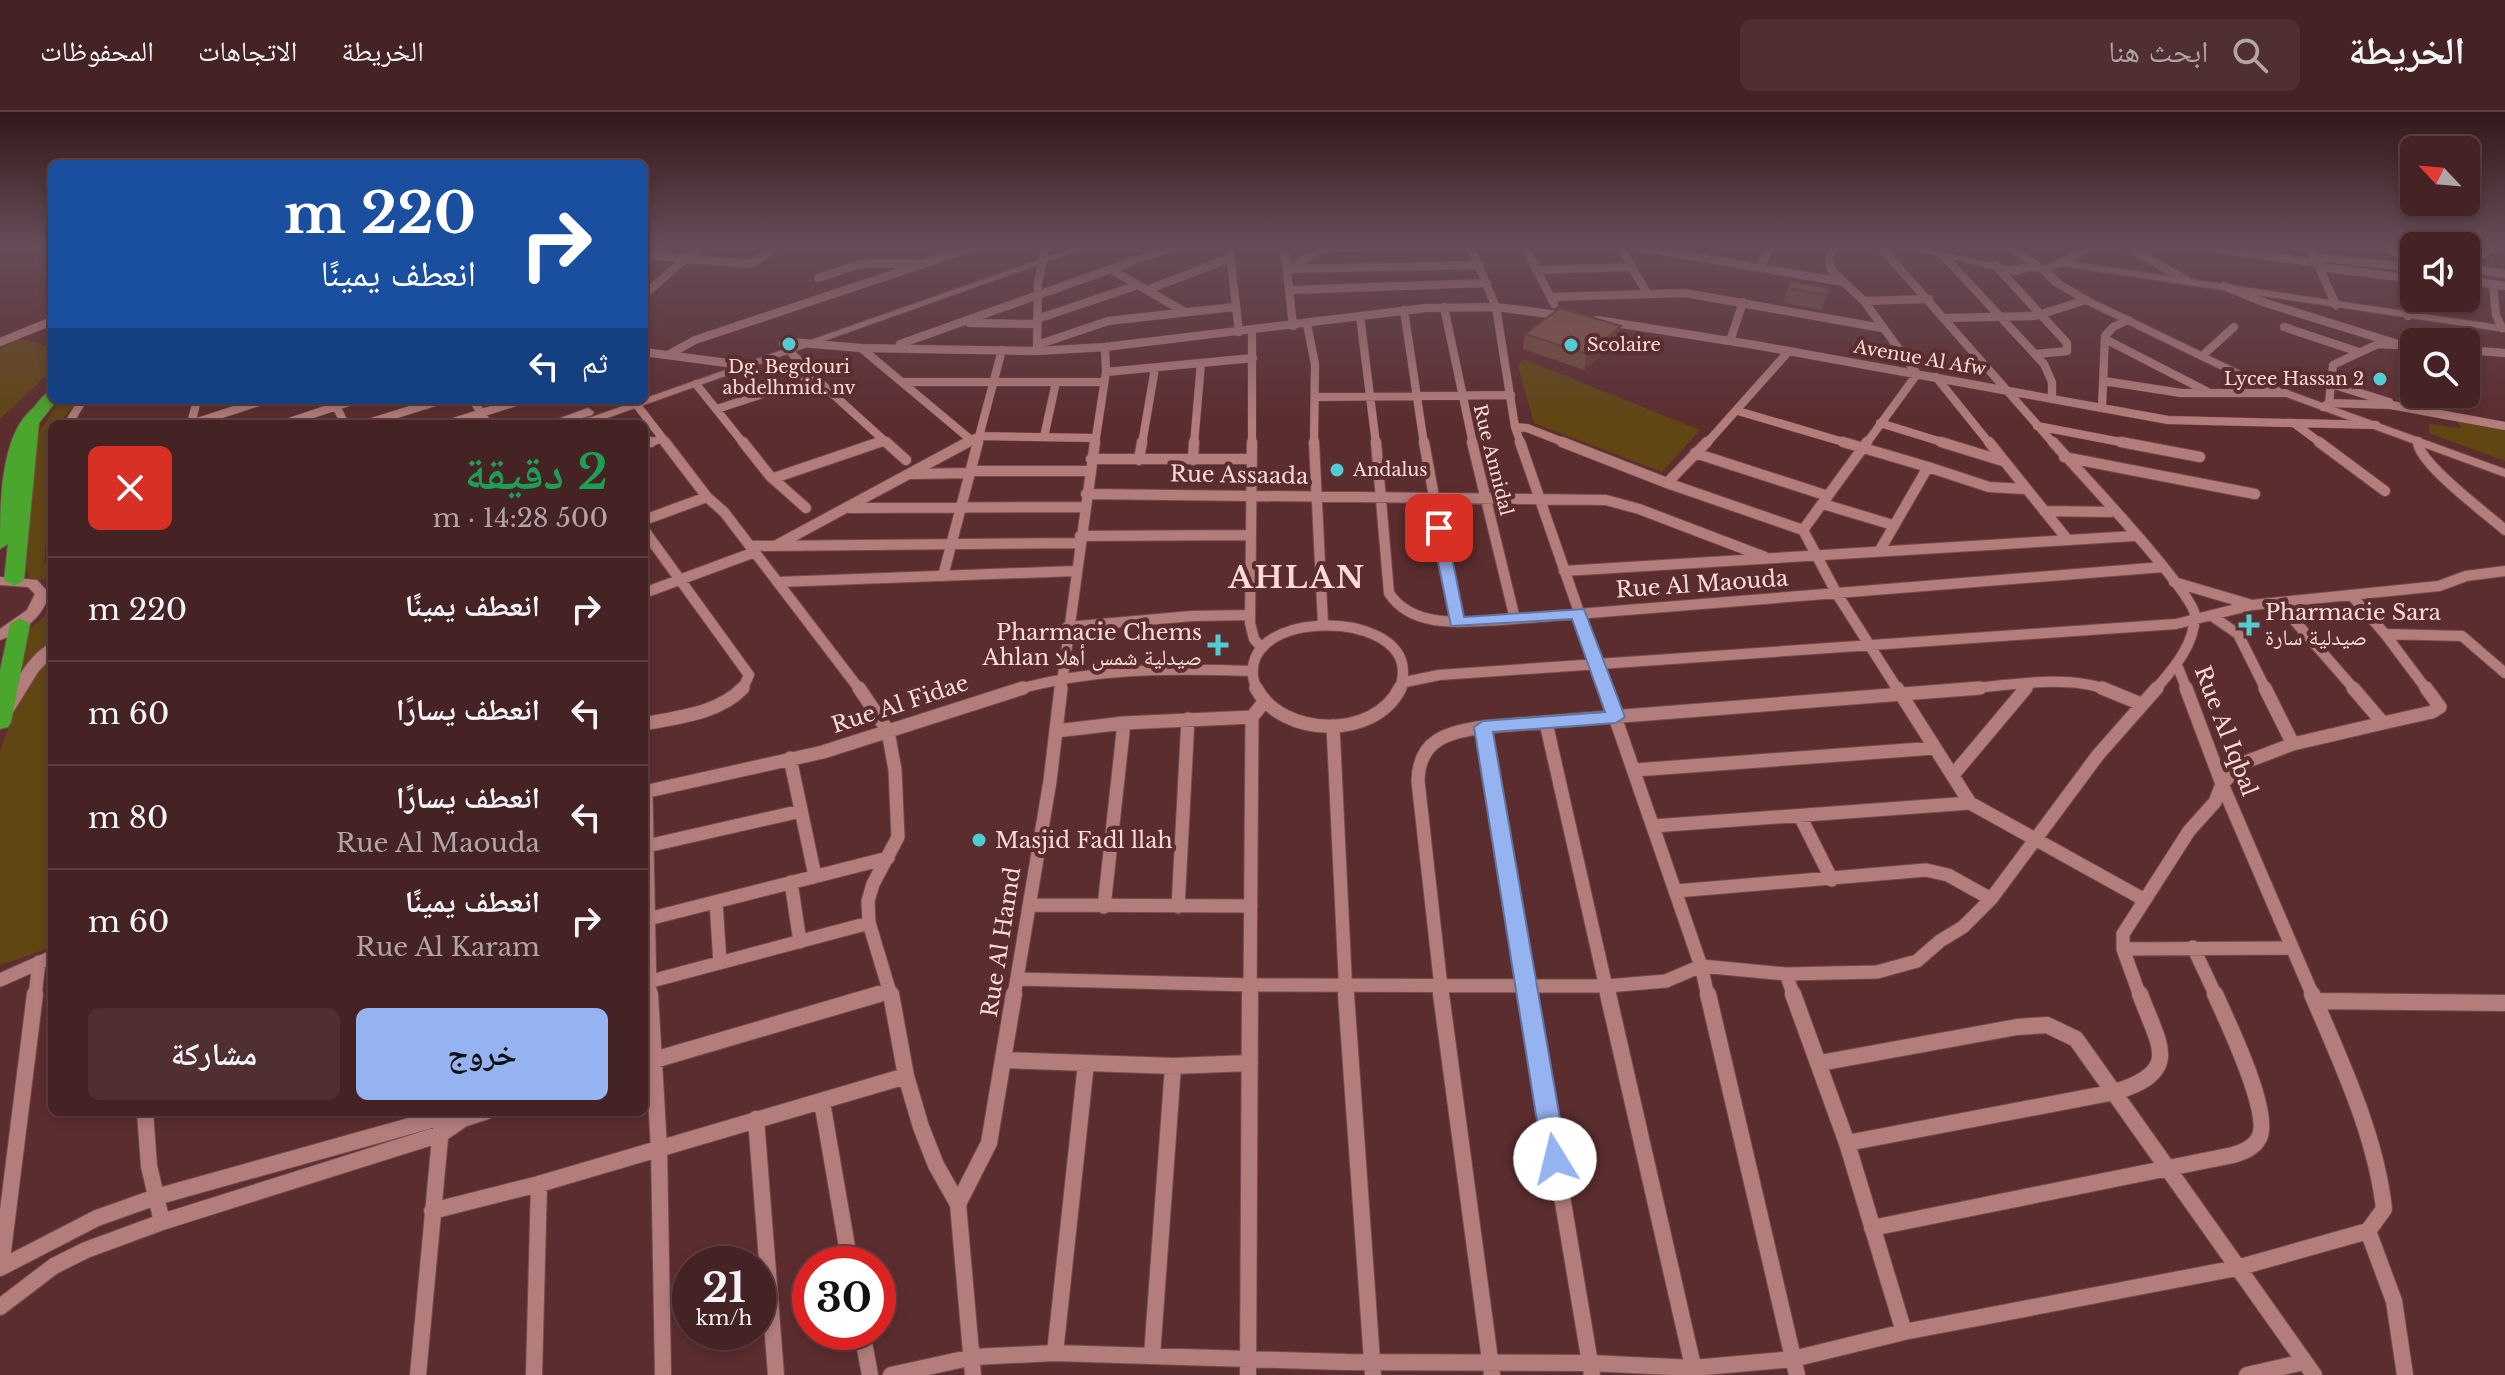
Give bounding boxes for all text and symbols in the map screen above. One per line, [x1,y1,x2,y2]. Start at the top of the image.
search box [1740,19,2300,91]
text: الخريطة [2348,27,2465,74]
text: ابحث هنا [2108,33,2208,70]
icon: search [2228,33,2272,77]
text: المحفوظات [40,34,154,69]
text: الاتجاهات [198,34,297,69]
text: الخريطة [341,34,424,69]
north arrow [2400,136,2480,216]
map controls [2400,136,2480,408]
text: 220 m [284,179,476,248]
icon: right [504,192,608,296]
button: sound [2400,232,2480,312]
text: انعطف يمينًا [320,251,476,296]
button: search [2400,328,2480,408]
place label: Scolaire [1587,334,1661,356]
marker: Dg. Begdouri abdelhmid. nv [780,335,798,353]
street label: Avenue Al Afw [1851,335,1988,381]
marker: Scolaire [1562,336,1580,354]
icon: left [522,344,566,388]
text: ثم [582,344,608,381]
place label: Dg. Begdouri abdelhmid. nv [722,356,856,399]
place label: Lycee Hassan 2 [2224,368,2364,390]
marker: Lycee Hassan 2 [2371,370,2389,388]
street label: Rue Annidal [1469,402,1517,518]
text: 2 دقيقة [464,442,608,502]
button: close [88,446,172,530]
place label: Andalus [1352,459,1428,481]
street label: Rue Assaada [1170,460,1309,490]
marker: Andalus [1328,461,1346,479]
pin [1405,494,1473,562]
text: 500 m · 14:28 [432,502,608,534]
icon: arrive [1417,506,1461,550]
district label: AHLAN [1227,559,1366,596]
street label: Rue Al Maouda [1615,564,1790,603]
text: انعطف يمينًا [405,587,540,624]
icon: right [564,587,608,631]
text: 220 m [88,591,187,628]
place label: Pharmacie Sara صيدلية سارة [2265,599,2442,651]
marker: Pharmacie Sara صيدلية سارة [2240,616,2258,634]
place label: Pharmacie Chems Ahlan صيدلية شمس أهلا [981,619,1202,671]
marker: Pharmacie Chems Ahlan صيدلية شمس أهلا [1209,636,1227,654]
street label: Rue Al Iqbal [2189,662,2263,800]
street label: Rue Al Fidae [828,669,972,739]
text: انعطف يسارًا [396,691,540,728]
icon: left [564,691,608,735]
text: 60 m [88,695,170,732]
text: انعطف يسارًا [396,779,540,816]
icon: left [564,795,608,839]
text: 80 m [88,799,168,836]
text: Rue Al Maouda [336,827,540,859]
place label: Masjid Fadl llah [995,827,1173,854]
marker: Masjid Fadl llah [970,831,988,849]
street label: Rue Al Hamd [976,865,1026,1019]
text: انعطف يمينًا [405,883,540,920]
icon: right [564,899,608,943]
text: 60 m [88,903,170,940]
text: Rue Al Karam [355,931,540,963]
button: مشاركة [88,1008,340,1100]
button: خروج [356,1008,608,1100]
position arrow [1513,1117,1597,1201]
speed limit sign: 30 [792,1246,896,1350]
text: 21 [702,1263,746,1313]
text: km/h [696,1306,752,1330]

